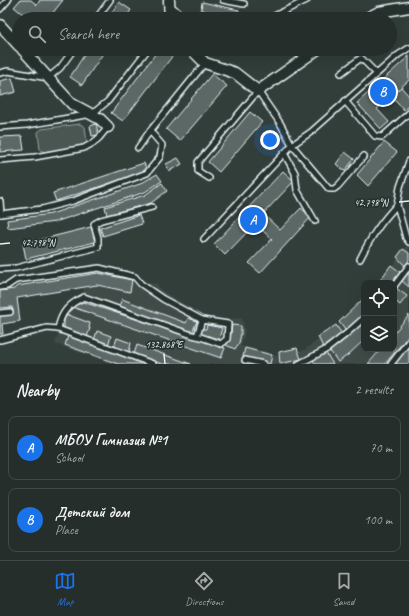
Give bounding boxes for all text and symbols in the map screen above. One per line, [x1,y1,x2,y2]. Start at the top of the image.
search box [12,12,397,56]
icon: search [26,23,48,45]
text: Search here [58,25,119,44]
pin: B [370,77,396,107]
your location [260,130,280,150]
text: 42.798°N [354,196,390,209]
pin: A [240,205,266,235]
text: 42.798°N [21,236,57,249]
map controls [361,280,397,352]
button: locate [361,280,397,316]
button: layers [361,316,397,352]
text: 132.868°E [145,338,184,351]
text: Nearby [16,380,59,401]
text: 2 results [355,382,393,398]
text: МБОУ Гимназия №1 [55,431,167,450]
text: A [27,440,33,456]
text: 70 m [370,440,392,456]
text: School [55,450,83,466]
text: Детский дом [55,503,129,522]
text: B [27,512,33,528]
text: 100 m [364,512,392,528]
text: Place [55,522,78,538]
tab: Map [54,570,76,608]
tab: Directions [185,570,224,608]
tab: Saved [333,570,355,608]

